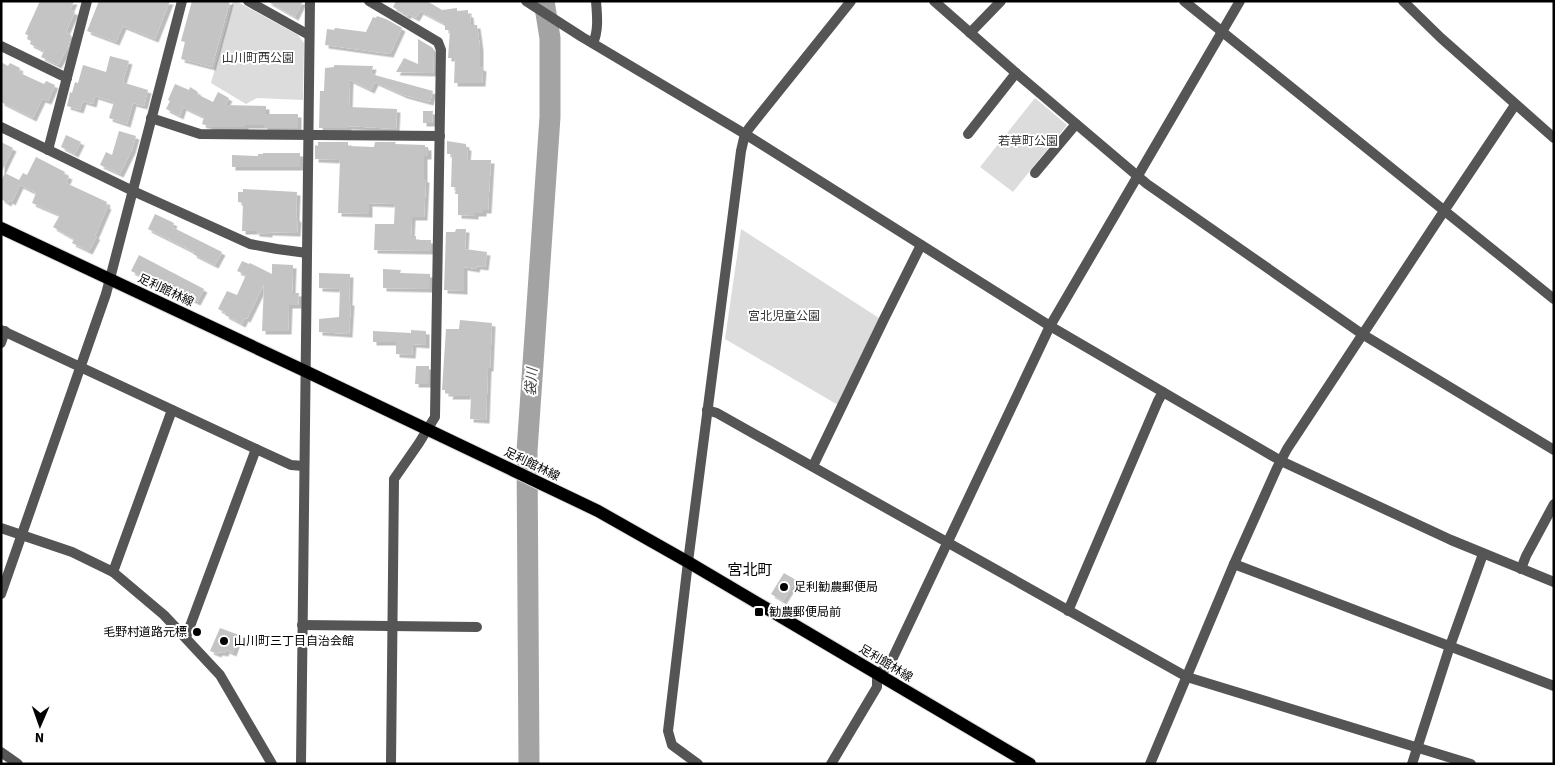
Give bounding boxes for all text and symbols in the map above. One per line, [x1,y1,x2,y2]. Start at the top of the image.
park label: 山川町西公園 [222,50,294,67]
park label: 若草町公園 [998,133,1058,150]
street label: 足利館林線 [135,270,197,311]
park label: 宮北児童公園 [748,308,820,325]
water label: 袋川 [521,365,543,397]
street label: 足利館林線 [501,444,562,485]
district label: 宮北町 [727,560,773,581]
place label: 足利勧農郵便局 [794,579,878,596]
marker: 足利勧農郵便局 [778,581,790,593]
place label: 勧農郵便局前 [769,604,841,621]
marker: 勧農郵便局前 [753,606,765,618]
place label: 毛野村道路元標 [103,624,187,641]
marker: 毛野村道路元標 [191,626,203,638]
place label: 山川町三丁目自治会館 [234,633,354,650]
marker: 山川町三丁目自治会館 [218,635,230,647]
street label: 足利館林線 [856,641,916,686]
north arrow [15,700,65,750]
text: N [35,727,45,747]

